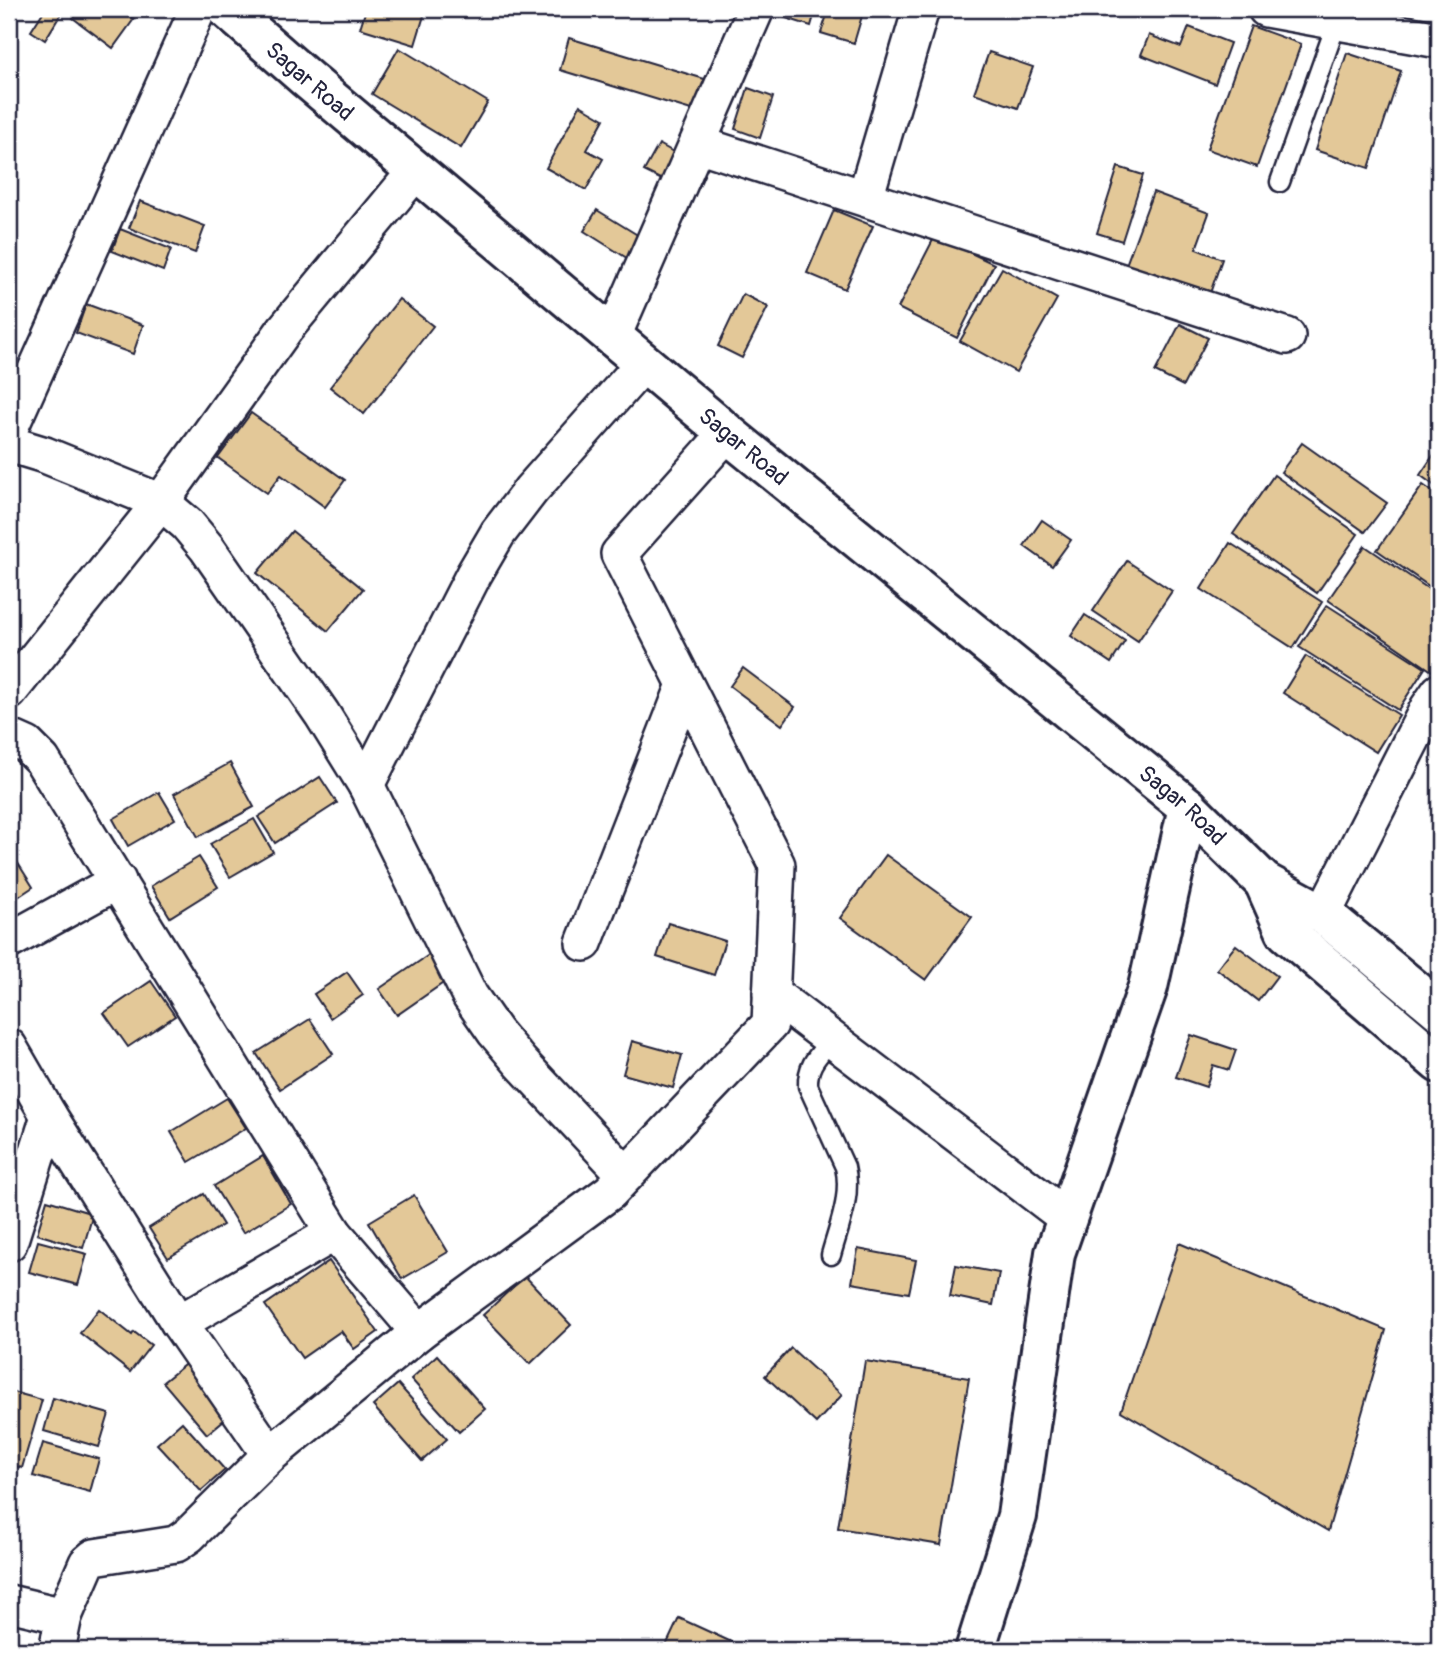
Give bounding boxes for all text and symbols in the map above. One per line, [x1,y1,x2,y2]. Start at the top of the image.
street label: Sagar Road [260,35,360,127]
street label: Sagar Road [693,401,794,492]
street label: Sagar Road [1133,759,1233,851]

